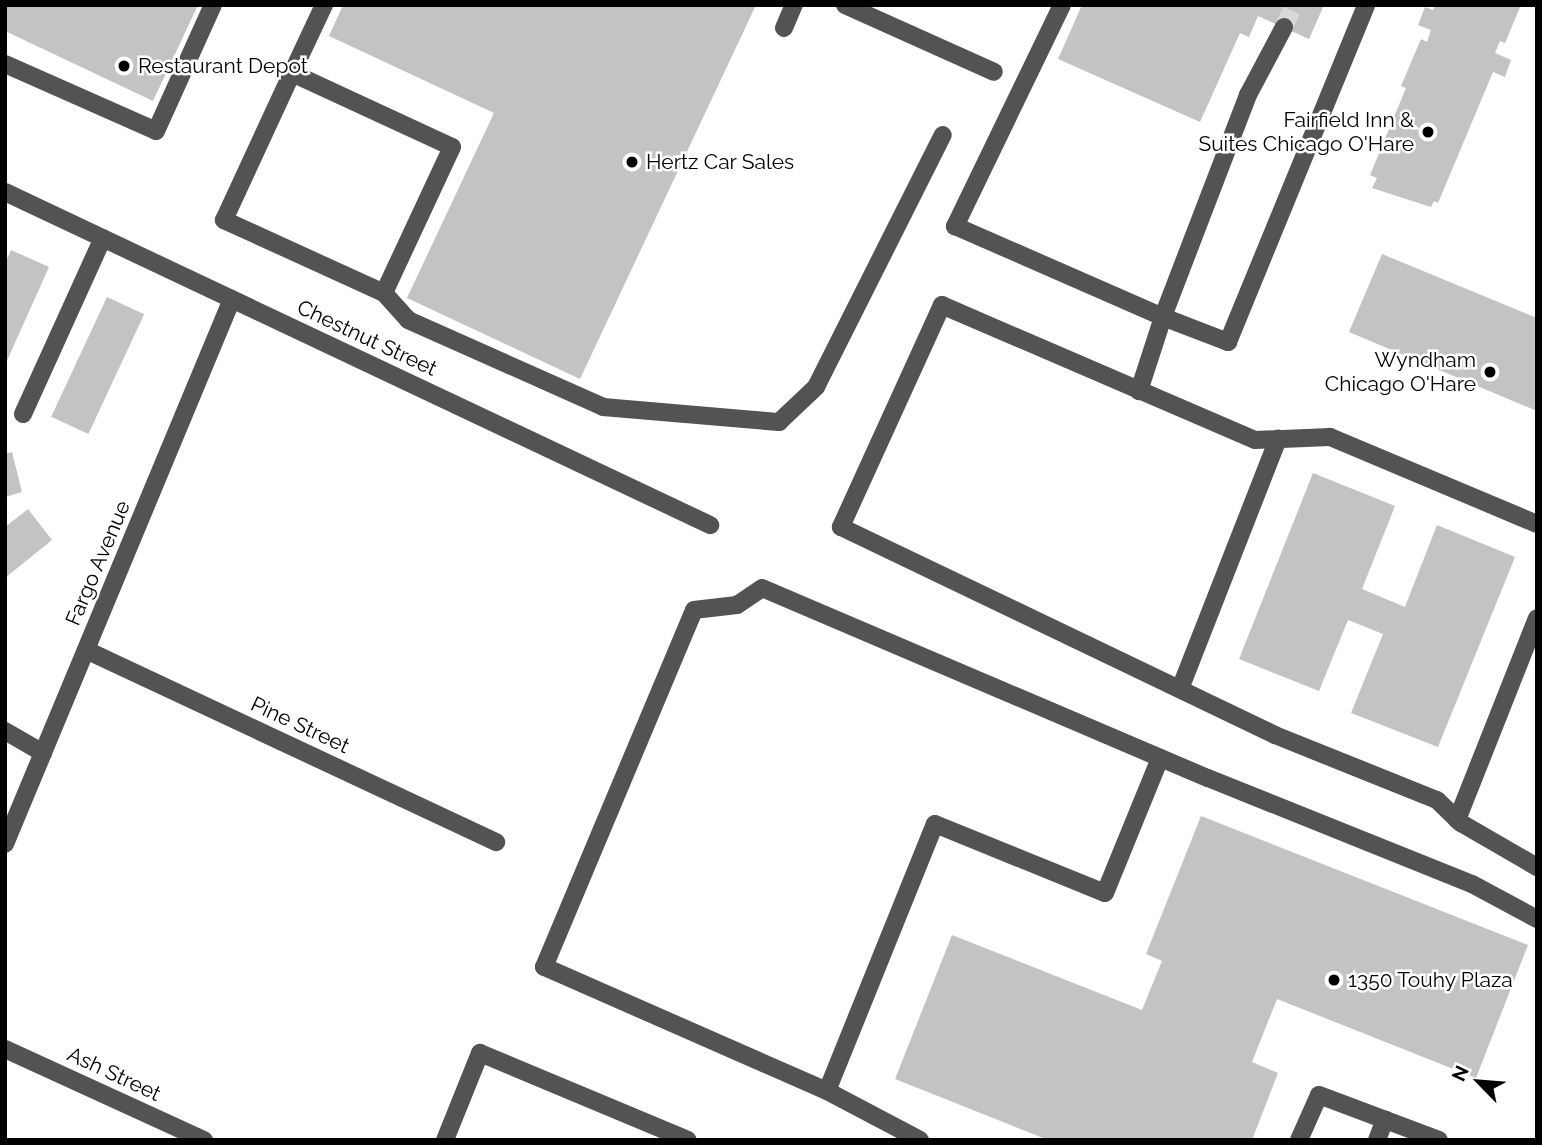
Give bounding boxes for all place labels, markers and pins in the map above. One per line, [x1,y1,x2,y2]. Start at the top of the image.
place label: Restaurant Depot [138,53,308,79]
marker: Restaurant Depot [116,58,132,74]
place label: Fairfield Inn & Suites Chicago O'Hare [1198,107,1414,157]
marker: Fairfield Inn & Suites Chicago O'Hare [1420,124,1436,140]
place label: Hertz Car Sales [646,149,795,175]
marker: Hertz Car Sales [624,154,640,170]
place label: Wyndham Chicago O'Hare [1325,347,1476,397]
marker: Wyndham Chicago O'Hare [1482,364,1498,380]
place label: 1350 Touhy Plaza [1348,967,1514,993]
marker: 1350 Touhy Plaza [1326,972,1342,988]

